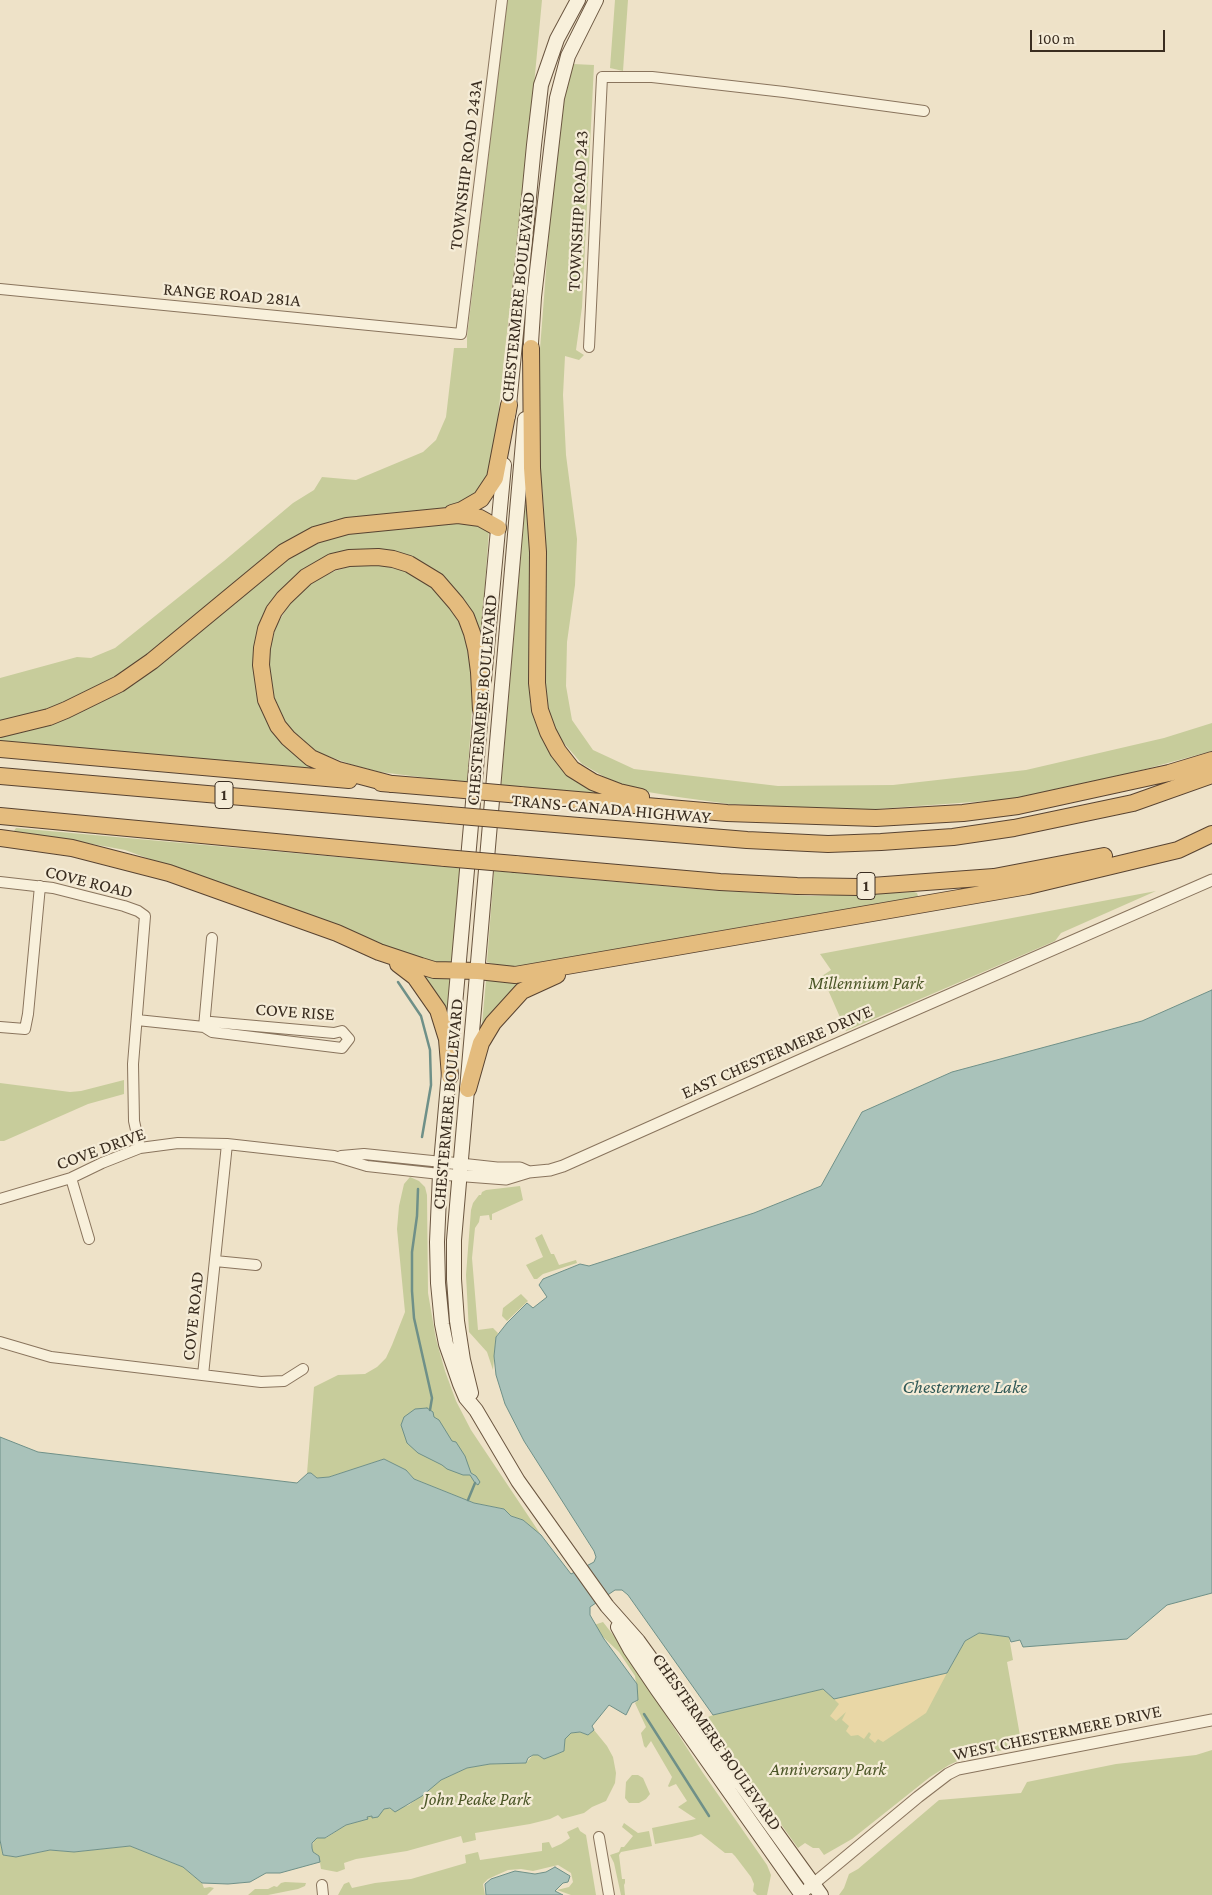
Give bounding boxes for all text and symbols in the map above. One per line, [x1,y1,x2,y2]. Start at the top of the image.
scale bar [1032,20,1167,52]
text: 100 m [1038,31,1075,47]
street label: TOWNSHIP ROAD 243A [445,79,487,251]
street label: TOWNSHIP ROAD 243 [563,130,593,292]
street label: CHESTERMERE BOULEVARD [496,191,540,403]
street label: RANGE ROAD 281A [162,278,302,312]
street label: CHESTERMERE BOULEVARD [462,594,502,806]
road number: 1 [215,782,233,808]
street label: TRANS-CANADA HIGHWAY [510,790,712,828]
street label: COVE ROAD [43,861,135,903]
road number: 1 [857,872,875,899]
park label: Millennium Park [808,972,924,994]
street label: COVE RISE [255,998,335,1026]
street label: CHESTERMERE BOULEVARD [428,998,468,1210]
street label: EAST CHESTERMERE DRIVE [678,1000,876,1104]
street label: COVE DRIVE [54,1123,148,1175]
street label: COVE ROAD [178,1270,208,1362]
water label: Chestermere Lake [903,1376,1027,1398]
street label: CHESTERMERE BOULEVARD [647,1649,787,1835]
street label: WEST CHESTERMERE DRIVE [950,1700,1164,1766]
park label: Anniversary Park [770,1758,886,1780]
park label: John Peake Park [423,1788,531,1810]

